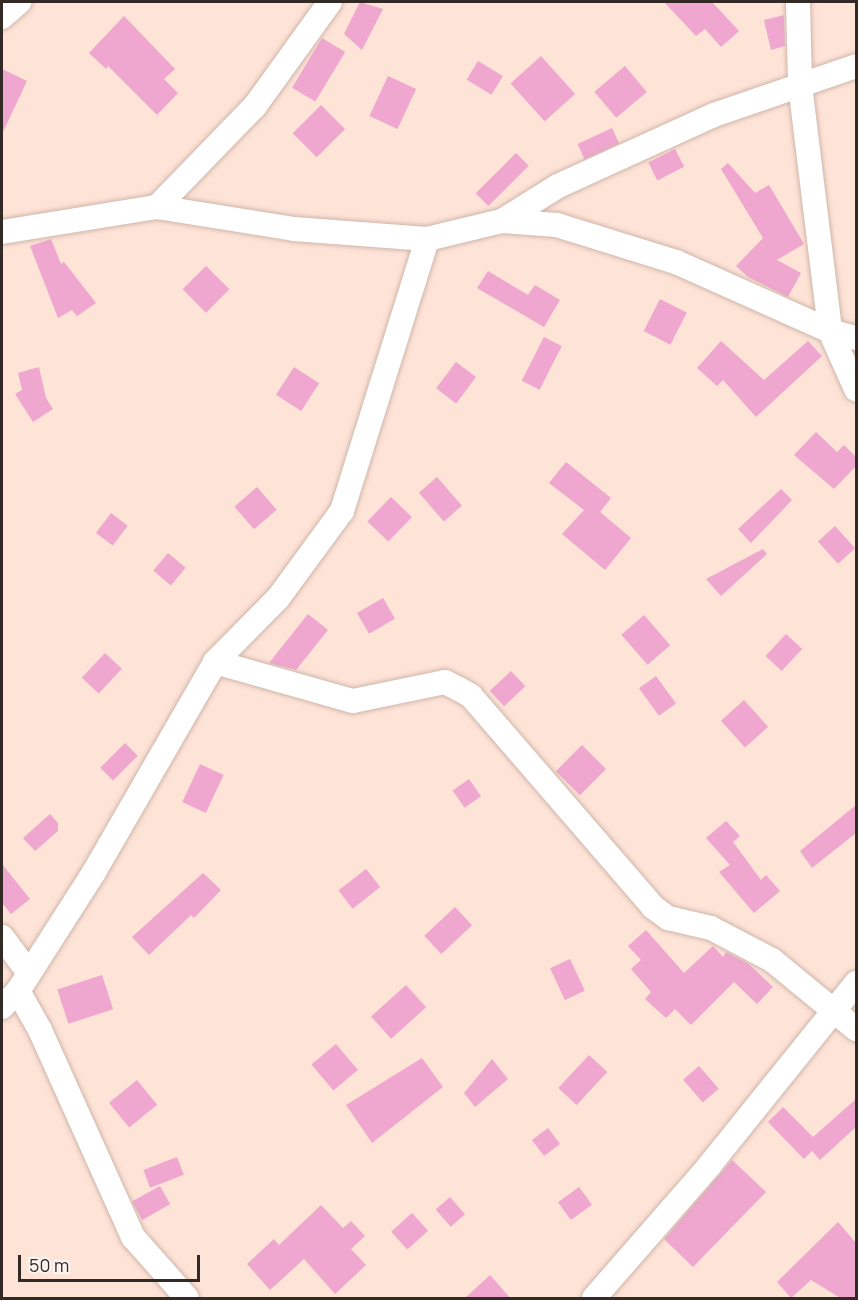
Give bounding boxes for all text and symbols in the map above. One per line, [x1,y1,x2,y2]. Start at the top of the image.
scale bar [21,1243,202,1281]
text: 50 m [29,1253,69,1277]

